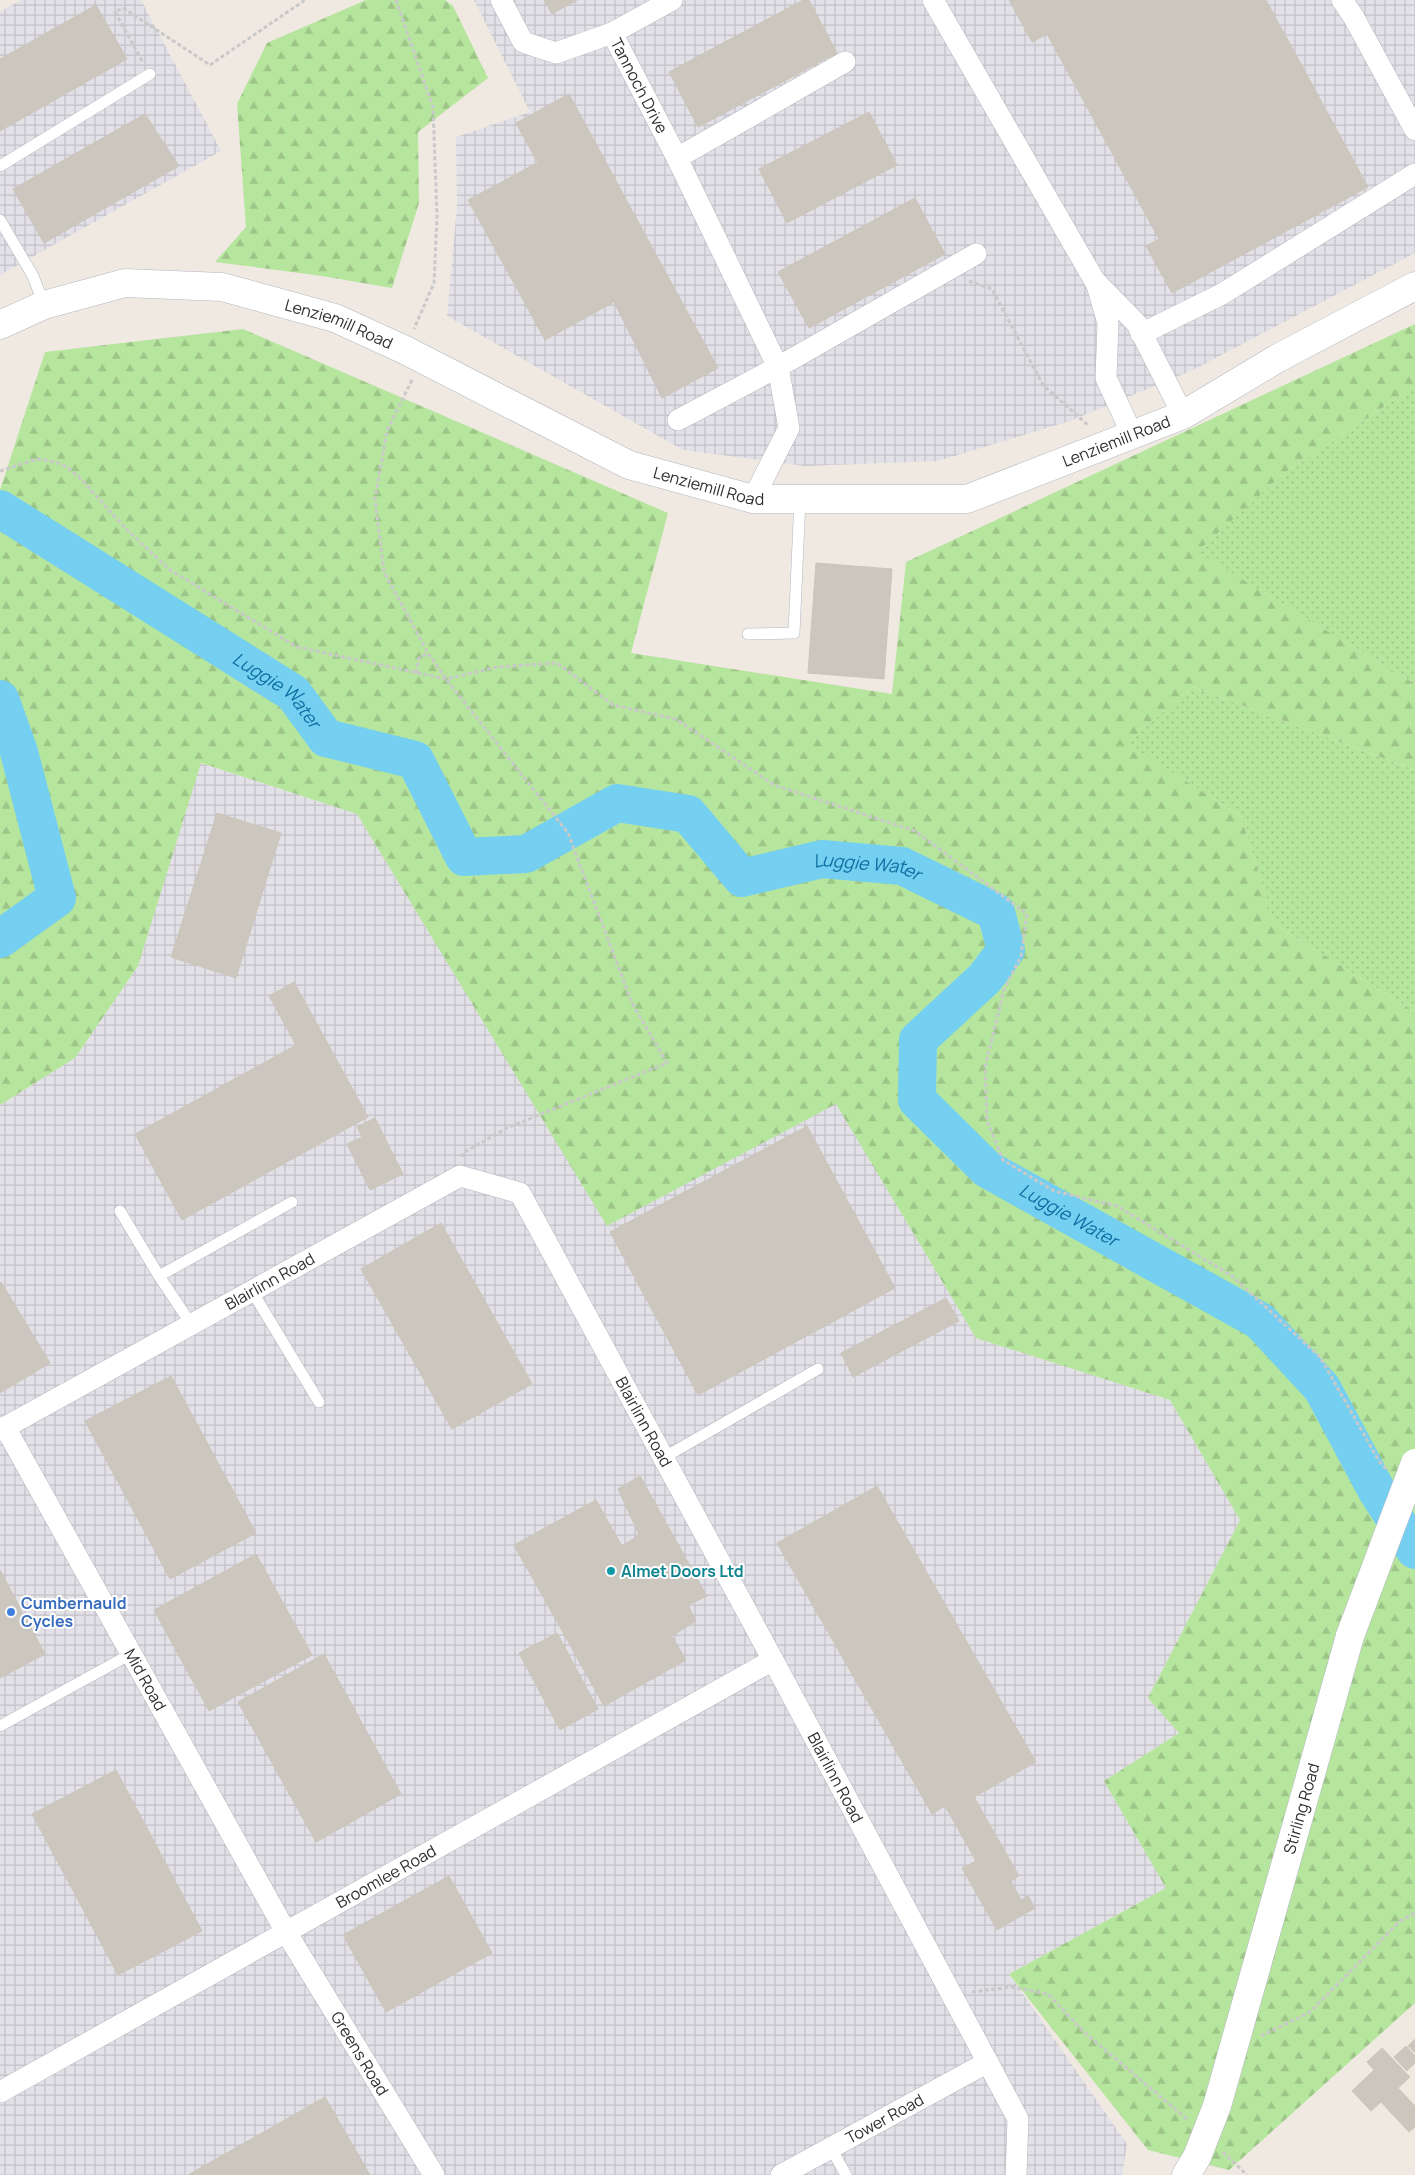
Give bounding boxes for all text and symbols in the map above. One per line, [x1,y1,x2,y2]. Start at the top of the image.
street label: Tannoch Drive [605,34,673,137]
street label: Lenziemill Road [282,294,396,354]
street label: Lenziemill Road [1059,410,1173,472]
street label: Lenziemill Road [651,461,764,510]
water label: Luggie Water [228,646,328,735]
water label: Luggie Water [810,847,928,887]
water label: Luggie Water [1015,1178,1125,1253]
street label: Blairlinn Road [221,1247,319,1315]
street label: Blairlinn Road [611,1373,677,1471]
place label: Almet Doors Ltd [621,1560,744,1582]
marker: Almet Doors Ltd [605,1565,617,1577]
place label: Cumbernauld Cycles [21,1592,127,1632]
marker: Cumbernauld Cycles [5,1606,17,1618]
street label: Mid Road [119,1645,172,1715]
street label: Blairlinn Road [802,1728,869,1827]
street label: Stirling Road [1278,1761,1324,1857]
street label: Broomlee Road [332,1840,440,1913]
street label: Greens Road [326,2007,394,2099]
street label: Tower Road [842,2088,927,2149]

